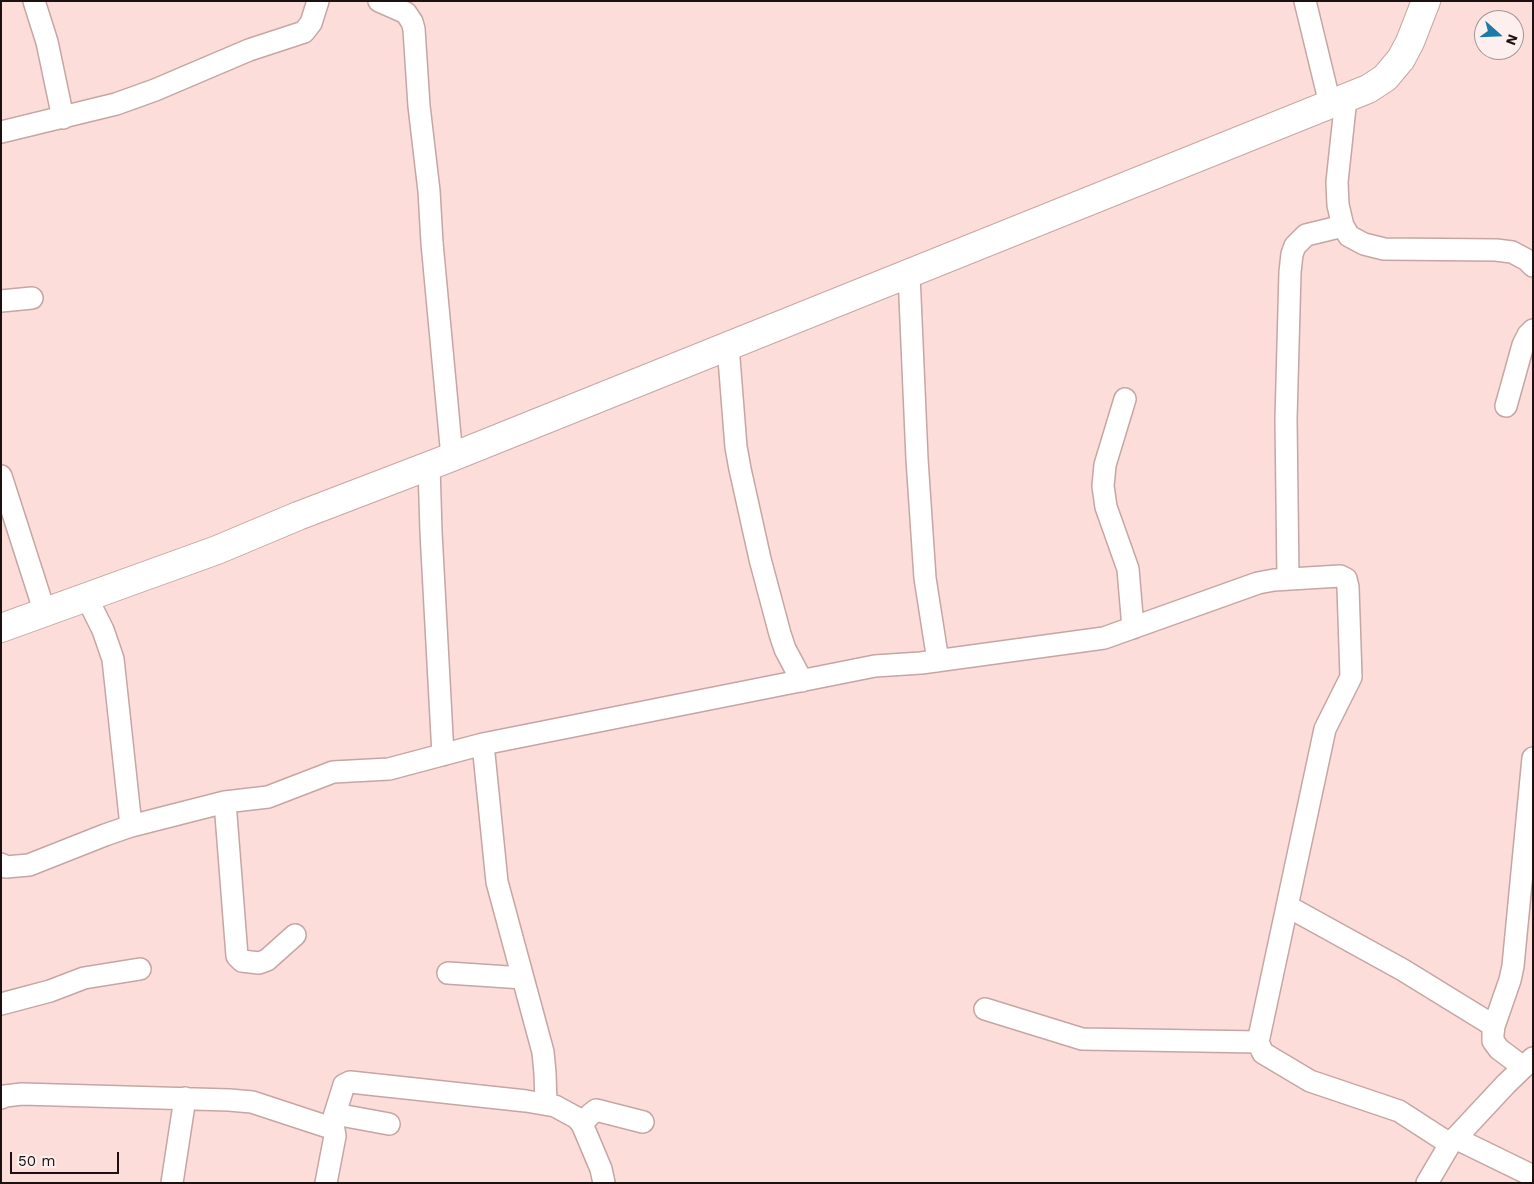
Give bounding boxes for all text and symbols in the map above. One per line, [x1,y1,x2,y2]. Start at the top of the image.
north arrow [1474,10,1524,60]
text: N [1503,32,1521,47]
scale bar [12,1142,121,1174]
text: 50 m [18,1152,55,1170]

